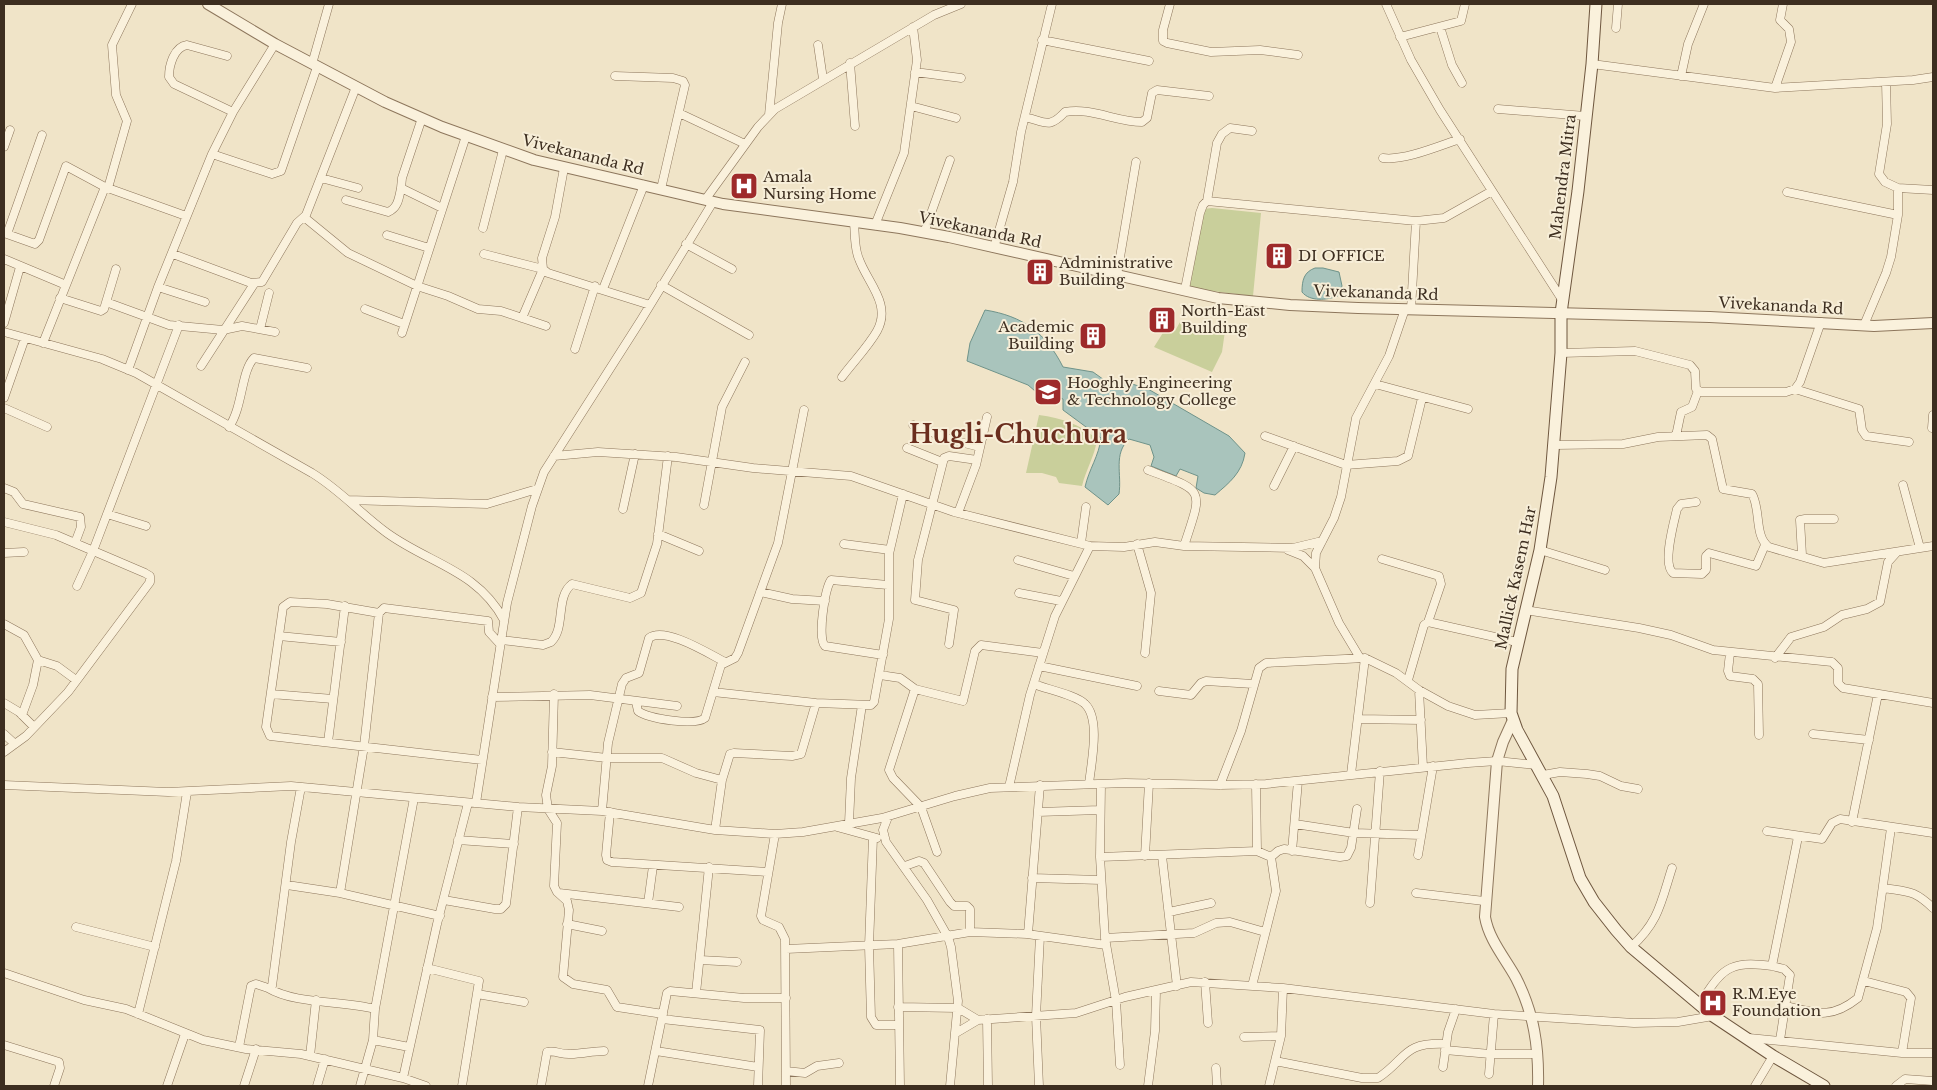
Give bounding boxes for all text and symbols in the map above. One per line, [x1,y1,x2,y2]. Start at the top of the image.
street label: Mahendra Mitra [1545,112,1580,241]
street label: Vivekananda Rd [519,130,646,179]
place label: Amala Nursing Home [762,167,877,203]
hospital icon: Amala Nursing Home [729,171,759,201]
street label: Vivekananda Rd [916,207,1043,252]
building icon: DI OFFICE [1264,241,1294,271]
place label: DI OFFICE [1298,246,1385,265]
place label: Administrative Building [1058,253,1173,289]
building icon: Administrative Building [1025,257,1055,287]
street label: Vivekananda Rd [1312,281,1439,304]
street label: Vivekananda Rd [1717,293,1844,318]
place label: North-East Building [1181,301,1266,337]
building icon: North-East Building [1147,305,1177,335]
place label: Academic Building [997,317,1075,353]
building icon: Academic Building [1078,321,1108,351]
place label: Hooghly Engineering & Technology College [1067,373,1236,409]
school or university icon: Hooghly Engineering & Technology College [1033,377,1063,407]
district label: Hugli-Chuchura [909,419,1128,450]
street label: Mallick Kasem Har [1491,504,1540,651]
place label: R.M.Eye Foundation [1732,984,1821,1020]
hospital icon: R.M.Eye Foundation [1698,988,1728,1018]

